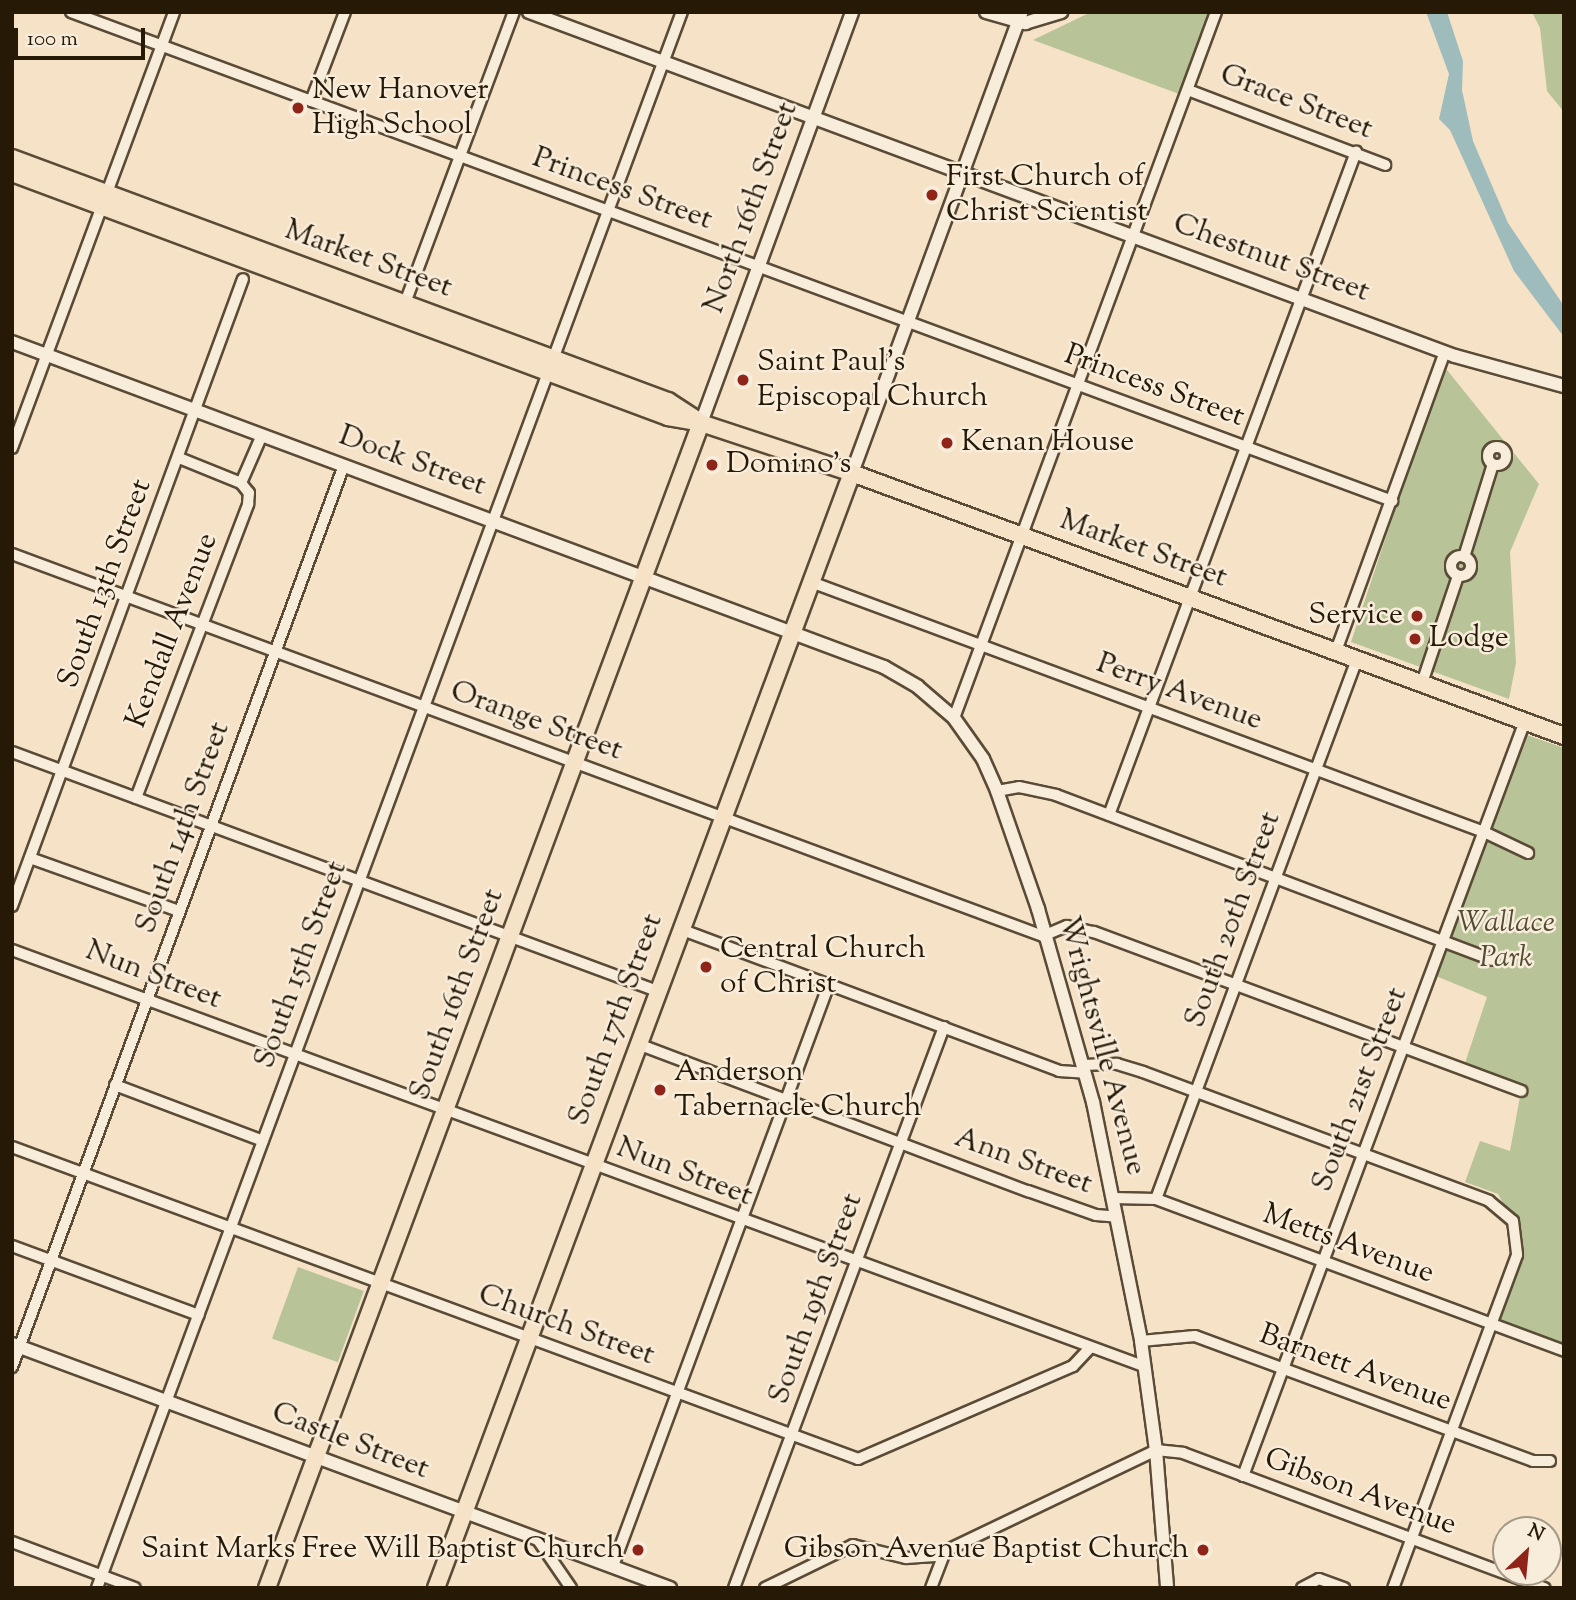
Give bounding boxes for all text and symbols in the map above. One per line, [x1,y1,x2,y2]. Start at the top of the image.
scale bar [18,14,149,58]
text: 100 m [27,25,78,55]
street label: Grace Street [1215,57,1377,149]
place label: New Hanover High School [312,73,488,144]
street label: North 16th Street [697,97,807,319]
marker: New Hanover High School [290,100,306,116]
street label: Princess Street [527,141,717,239]
place label: First Church of Christ Scientist [946,160,1148,230]
marker: First Church of Christ Scientist [924,187,940,203]
street label: Chestnut Street [1168,207,1374,311]
street label: Market Street [279,213,457,307]
street label: Princess Street [1059,338,1249,436]
place label: Saint Paul's Episcopal Church [757,345,988,416]
marker: Saint Paul's Episcopal Church [735,372,751,388]
street label: Dock Street [334,419,490,505]
place label: Kenan House [961,425,1134,461]
marker: Kenan House [939,435,955,451]
place label: Domino's [726,447,851,483]
marker: Domino's [704,457,720,473]
street label: South 13th Street [52,475,160,693]
street label: Market Street [1054,503,1232,597]
street label: Kendall Avenue [119,528,227,734]
place label: Service [1308,598,1403,634]
marker: Service [1409,608,1425,624]
place label: Lodge [1429,621,1509,657]
marker: Lodge [1407,631,1423,647]
street label: Perry Avenue [1091,646,1267,740]
street label: Orange Street [445,674,627,770]
street label: South 14th Street [129,717,239,939]
street label: South 20th Street [1178,807,1290,1033]
street label: South 15th Street [248,856,356,1074]
street label: South 16th Street [403,884,513,1106]
park label: Wallace Park [1457,906,1555,976]
street label: South 17th Street [562,909,672,1131]
street label: Wrightsville Avenue [1049,913,1153,1179]
place label: Central Church of Christ [720,932,926,1002]
street label: Nun Street [80,934,226,1018]
marker: Central Church of Christ [698,959,714,975]
street label: South 21st Street [1305,983,1417,1197]
place label: Anderson Tabernacle Church [674,1055,922,1126]
marker: Anderson Tabernacle Church [652,1082,668,1098]
street label: Ann Street [949,1121,1097,1203]
street label: Nun Street [611,1131,757,1215]
street label: South 19th Street [762,1189,872,1409]
street label: Metts Avenue [1257,1197,1439,1293]
street label: Church Street [473,1277,659,1375]
street label: Barnett Avenue [1254,1318,1456,1420]
street label: Castle Street [266,1396,434,1488]
street label: Gibson Avenue [1259,1442,1461,1544]
north arrow [1492,1516,1562,1586]
text: N [1523,1518,1548,1549]
place label: Saint Marks Free Will Baptist Church [141,1532,624,1568]
place label: Gibson Avenue Baptist Church [784,1532,1189,1568]
marker: Saint Marks Free Will Baptist Church [630,1542,646,1558]
marker: Gibson Avenue Baptist Church [1195,1542,1211,1558]

